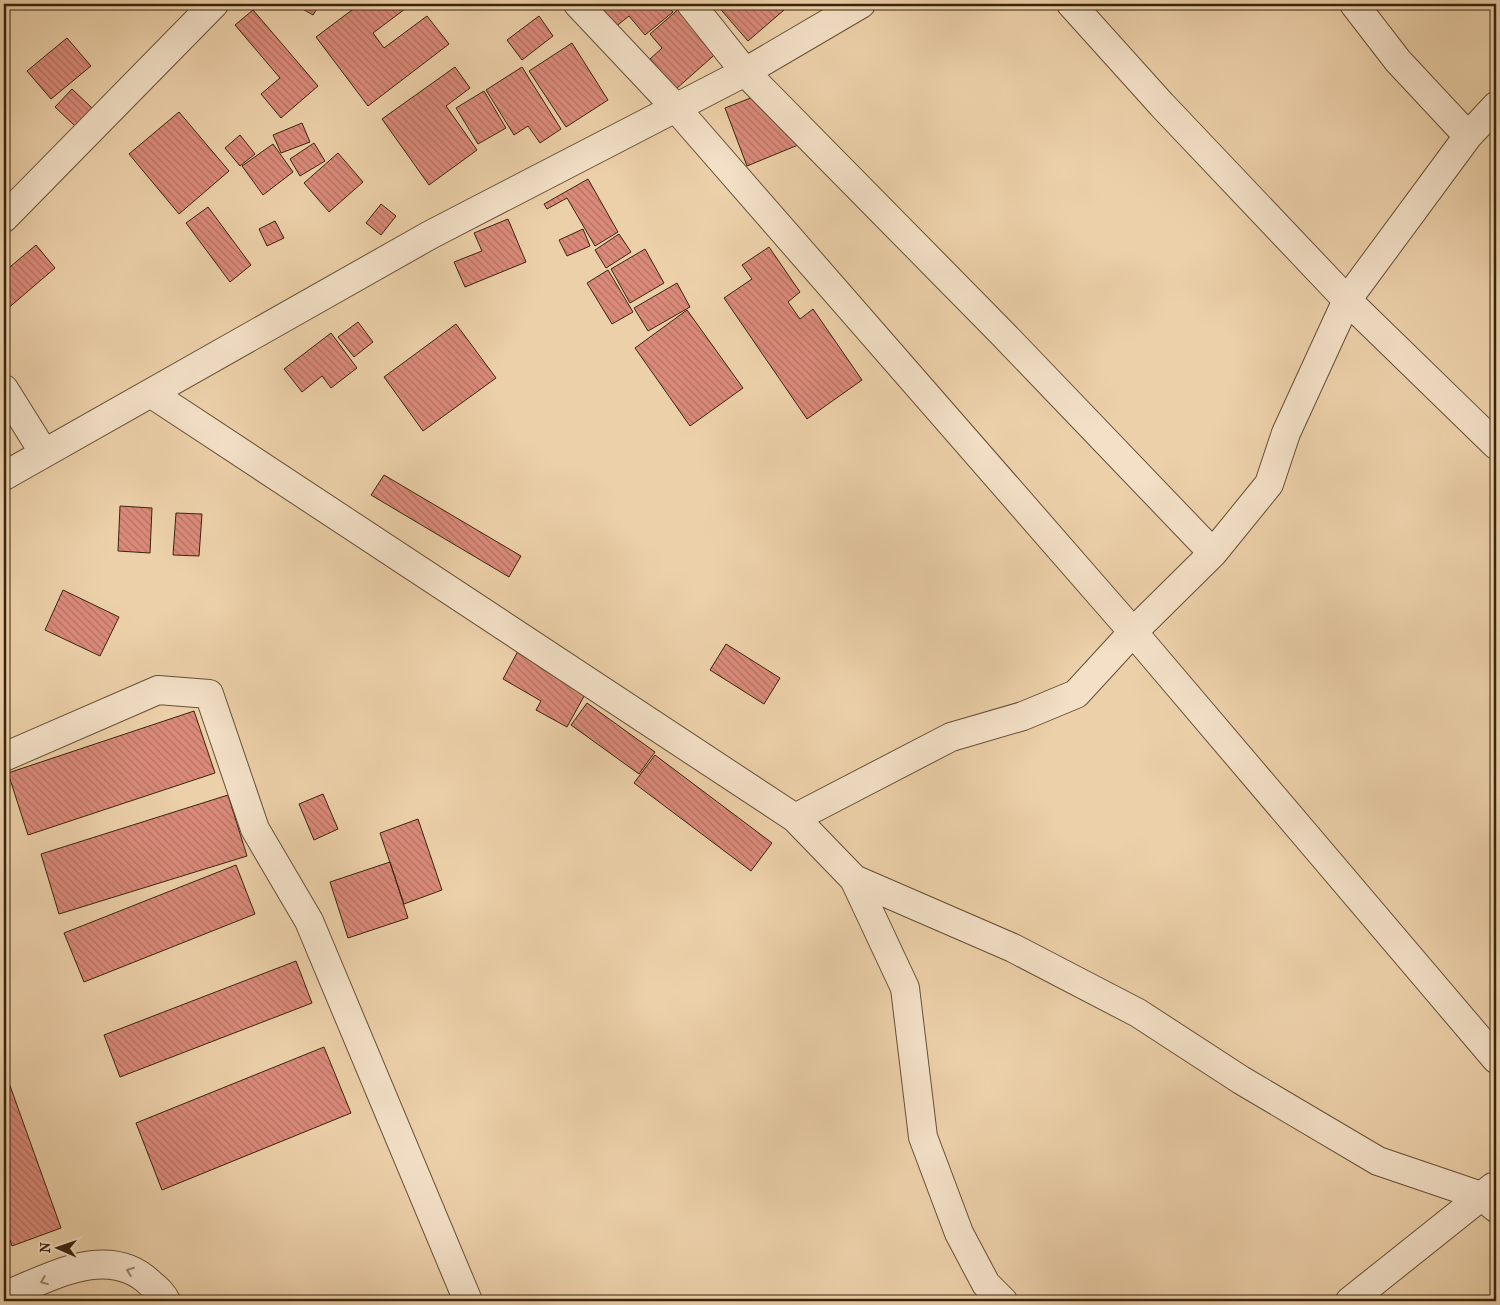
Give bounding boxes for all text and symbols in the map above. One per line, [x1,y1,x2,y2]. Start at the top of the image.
north arrow [32,1222,82,1272]
text: N [37,1242,54,1253]
one-way arrow [127,1266,135,1276]
one-way arrow [40,1275,48,1285]

